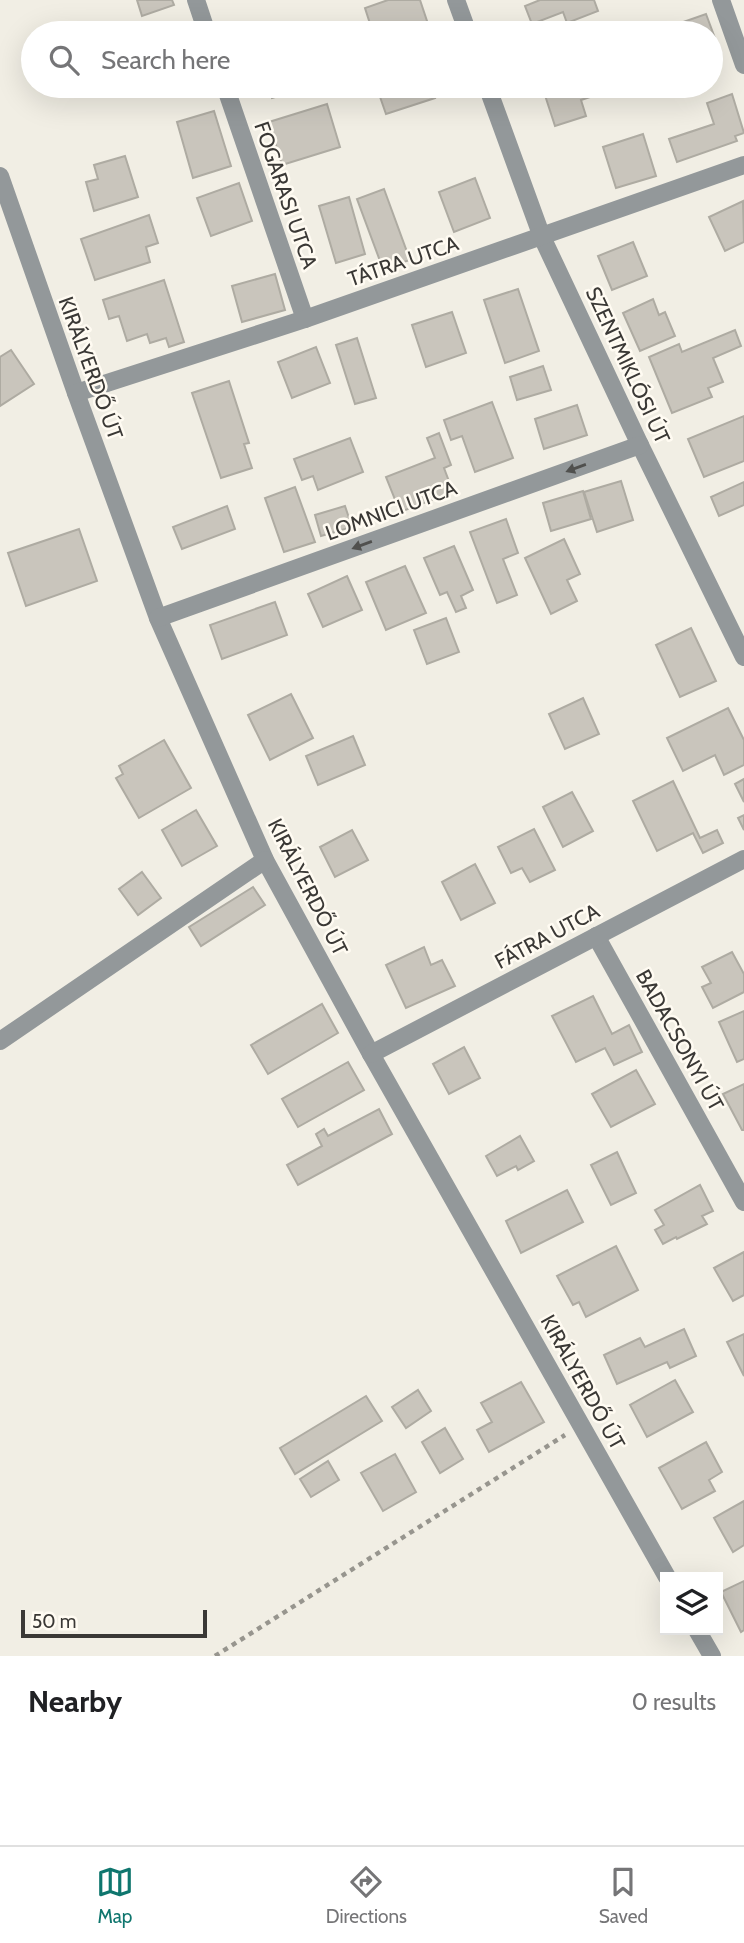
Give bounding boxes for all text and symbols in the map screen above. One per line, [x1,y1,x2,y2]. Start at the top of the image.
search box [21,21,723,98]
icon: search [45,41,83,79]
text: Search here [101,44,230,76]
street label: FOGARASI UTCA [249,118,323,272]
street label: TÁTRA UTCA [344,230,462,292]
street label: SZENTMIKLÓSI ÚT [581,283,675,447]
street label: KIRÁLYERDŐ ÚT [54,293,129,443]
one-way arrow [565,463,586,474]
street label: LOMNICI UTCA [322,475,460,545]
one-way arrow [351,540,372,551]
street label: KIRÁLYERDŐ ÚT [263,814,354,960]
street label: FÁTRA UTCA [490,898,604,974]
street label: BADACSONYI ÚT [631,965,729,1115]
street label: KIRÁLYERDŐ ÚT [536,1310,631,1454]
map controls [660,1572,723,1635]
button: layers [660,1572,723,1635]
scale bar [21,1607,206,1639]
text: 50 m [32,1610,76,1633]
text: Nearby [28,1683,122,1720]
text: 0 results [632,1688,716,1716]
tab: Map [96,1863,134,1928]
tab: Directions [326,1863,407,1928]
tab: Saved [599,1863,648,1928]

